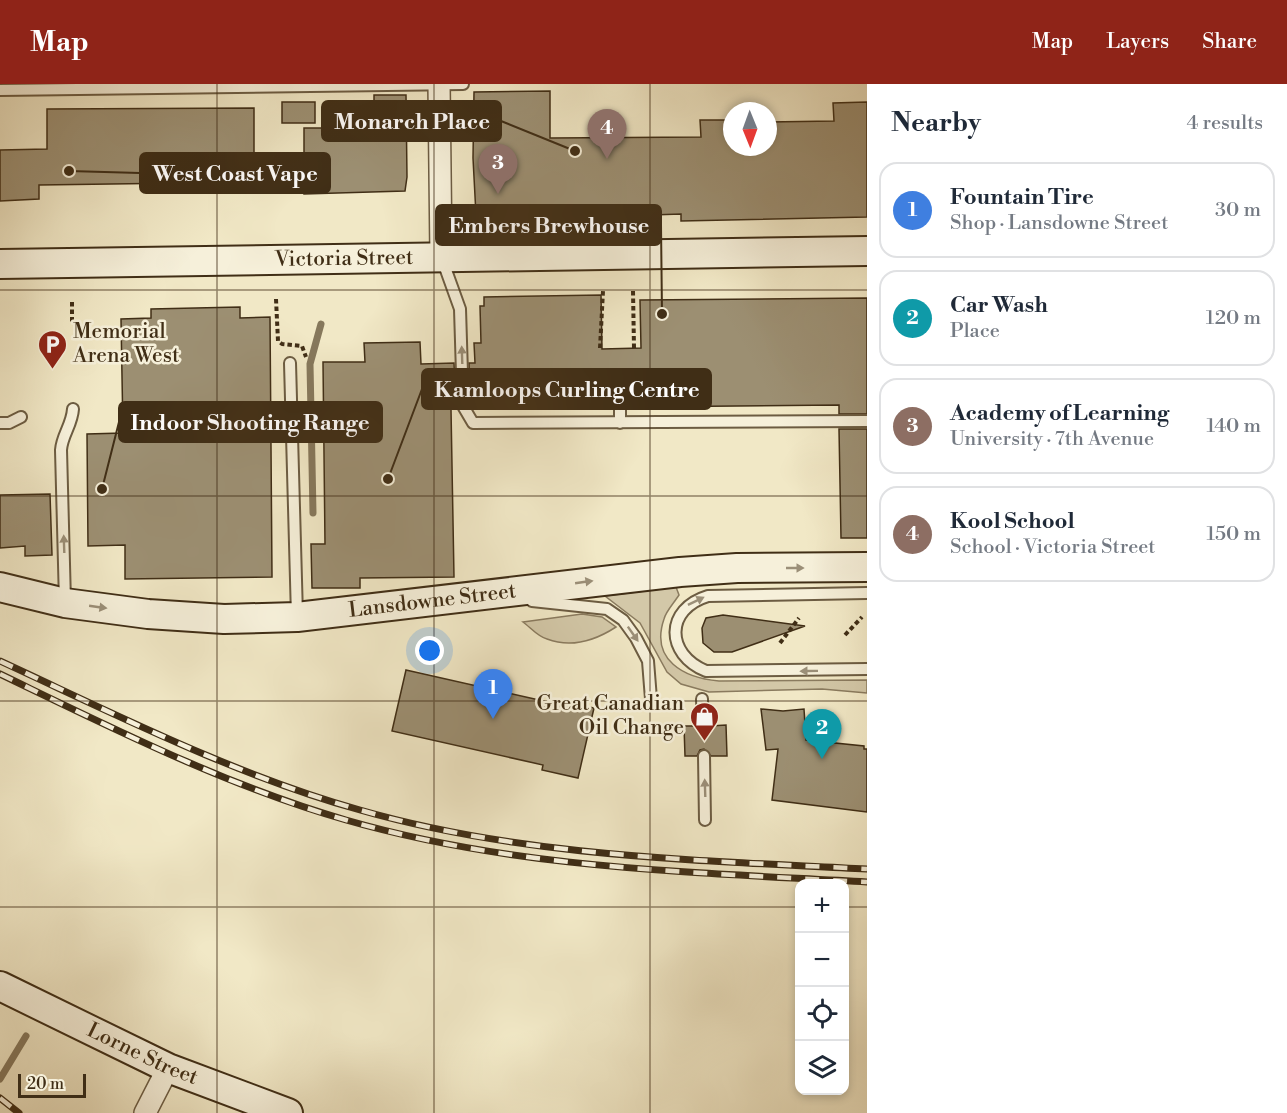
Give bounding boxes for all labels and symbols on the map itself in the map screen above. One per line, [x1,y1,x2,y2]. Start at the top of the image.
callout: Monarch Place [322,101,501,141]
north arrow [723,102,777,156]
text: Monarch Place [334,109,490,136]
pin: 4 [588,110,626,159]
pin: 3 [478,144,518,194]
callout: West Coast Vape [140,153,330,193]
text: West Coast Vape [151,161,318,188]
callout: Embers Brewhouse [436,205,661,245]
text: Embers Brewhouse [449,213,650,240]
street label: Victoria Street [273,245,414,273]
place label: Memorial Arena West [72,319,180,369]
parking icon: Memorial Arena West [36,328,68,370]
one-way arrow [457,346,466,365]
callout: Kamloops Curling Centre [422,369,711,409]
text: Kamloops Curling Centre [434,377,700,404]
callout: Indoor Shooting Range [119,402,382,442]
text: Indoor Shooting Range [131,410,370,437]
one-way arrow [59,535,68,554]
one-way arrow [786,563,805,573]
one-way arrow [575,577,594,586]
street label: Lansdowne Street [347,578,518,624]
one-way arrow [688,597,705,606]
one-way arrow [89,603,108,612]
one-way arrow [627,626,638,642]
your location [415,636,444,665]
one-way arrow [799,666,818,675]
pin: 1 [474,670,512,719]
place label: Great Canadian Oil Change [536,691,684,741]
shop icon: Great Canadian Oil Change [689,700,721,742]
pin: 2 [802,710,842,759]
one-way arrow [700,778,709,797]
street label: Lorne Street [83,1017,202,1091]
scale bar [18,1071,86,1098]

